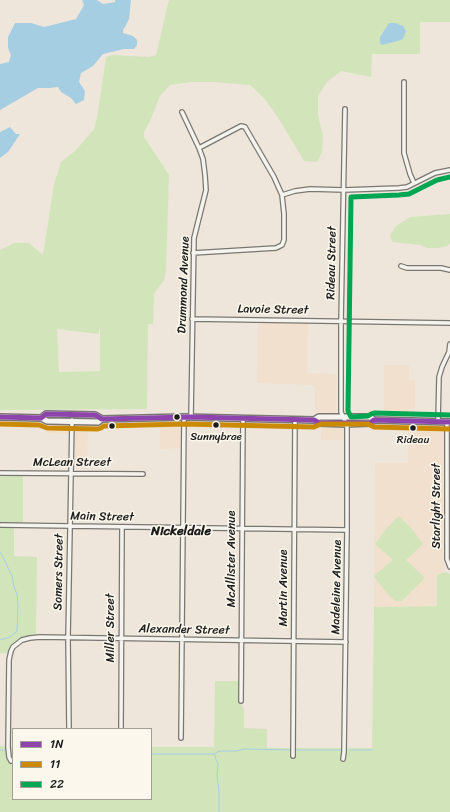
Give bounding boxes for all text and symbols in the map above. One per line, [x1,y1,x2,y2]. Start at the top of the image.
street label: Rideau Street [324,226,340,300]
street label: Drummond Avenue [175,236,193,334]
street label: Lavoie Street [238,302,308,318]
unlabelled marker [172,412,182,422]
marker: Sunnybrae [211,420,221,430]
unlabelled marker [107,421,117,431]
marker: Rideau [408,423,418,433]
place label: Sunnybrae [190,430,242,444]
place label: Rideau [397,433,429,447]
street label: McLean Street [33,456,111,470]
street label: Starlight Street [430,463,444,549]
street label: Main Street [70,509,134,525]
street label: McAllister Avenue [225,510,239,608]
district label: Nickeldale [151,524,211,540]
street label: Somers Street [51,533,67,611]
street label: Madeleine Avenue [329,539,345,635]
street label: Martin Avenue [277,549,291,627]
street label: Miller Street [104,593,118,663]
street label: Alexander Street [138,622,230,638]
legend [12,728,152,800]
text: 1N [50,733,63,755]
text: 11 [50,753,60,775]
text: 22 [50,773,64,795]

